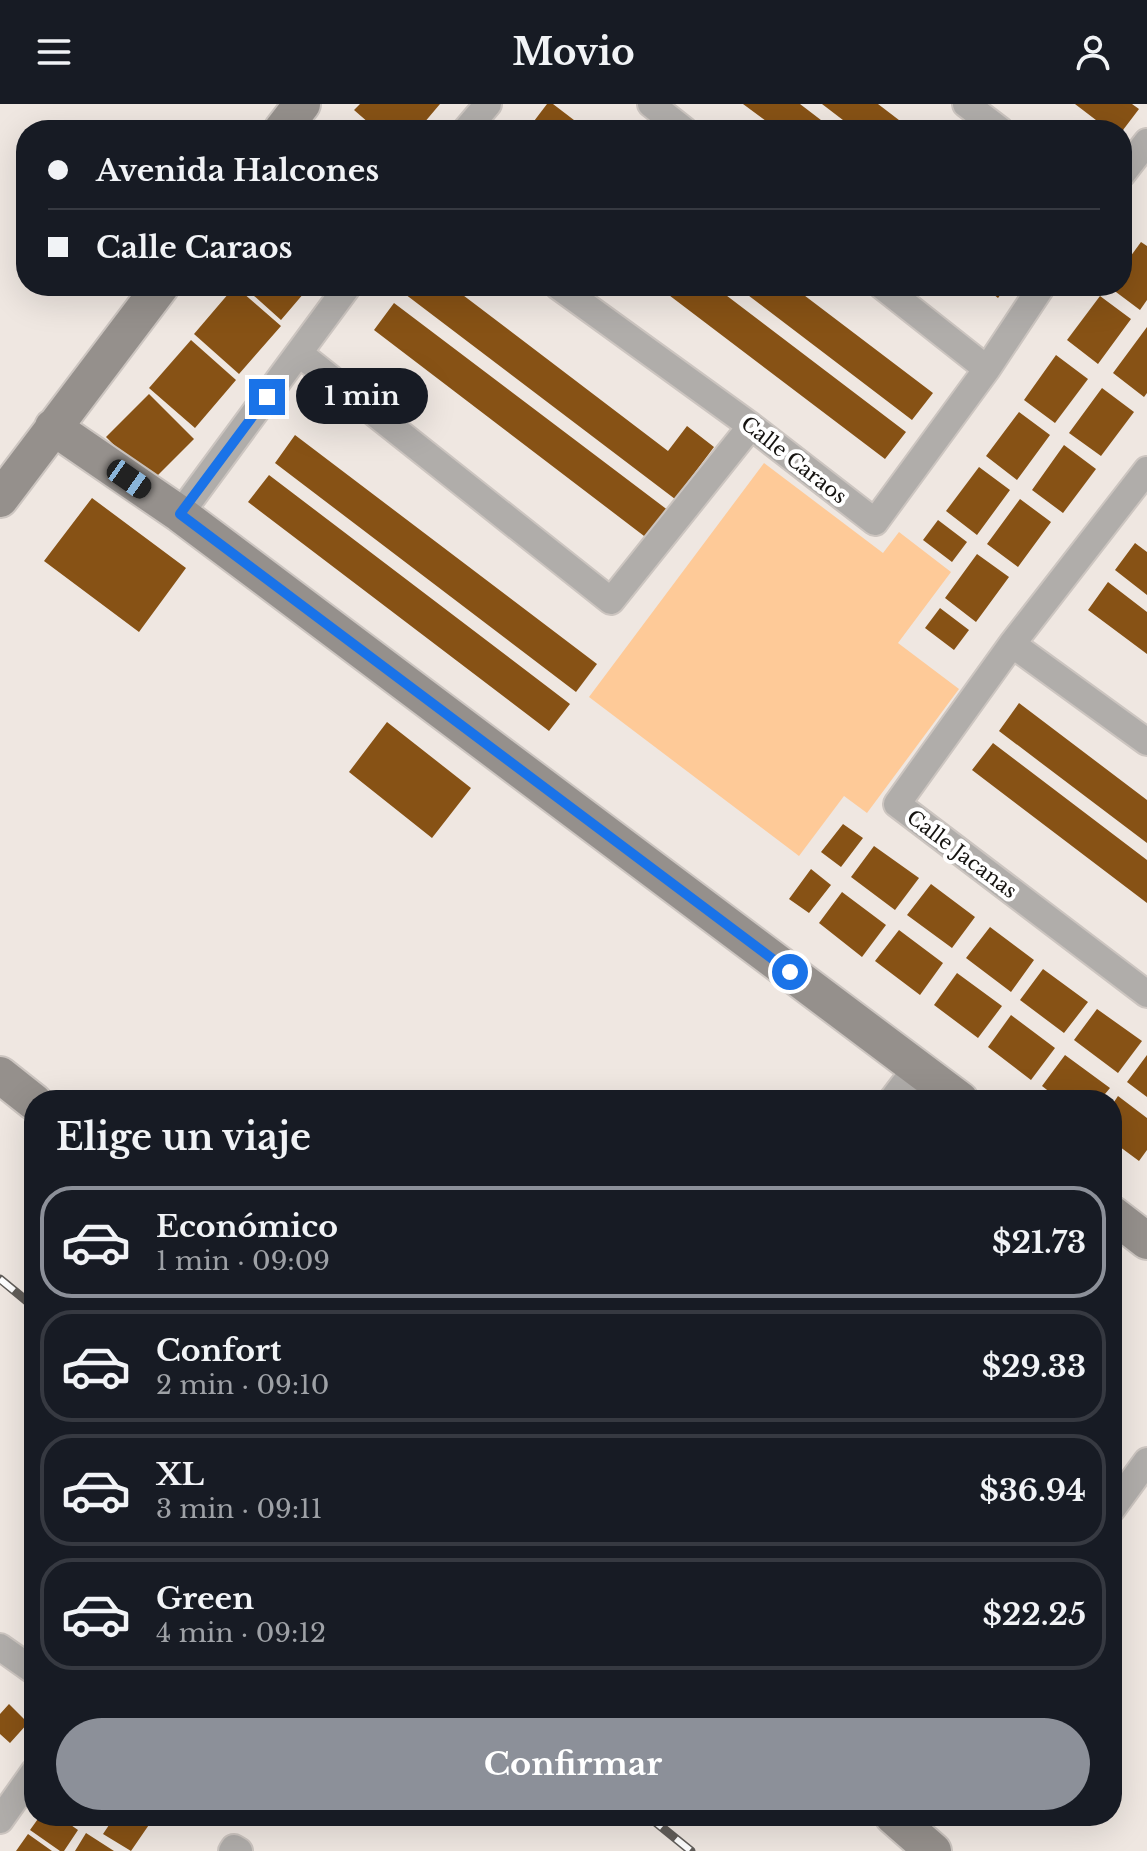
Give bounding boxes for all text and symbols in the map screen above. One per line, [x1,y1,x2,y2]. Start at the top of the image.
icon: menu [32,30,76,74]
text: Movio [512,30,635,75]
icon: person [1071,30,1115,74]
text: Avenida Halcones [96,152,379,189]
text: Calle Caraos [96,229,293,266]
callout: 1 min [295,369,427,425]
route end [249,379,285,415]
text: 1 min [324,380,400,412]
street label: Calle Caraos [736,411,852,509]
car [102,455,156,503]
street label: Calle Jacanas [902,805,1022,903]
route start [772,954,808,990]
text: Elige un viaje [56,1115,311,1160]
icon: car [60,1206,132,1278]
text: Económico [156,1208,338,1245]
text: $21.73 [992,1224,1086,1261]
text: 1 min · 09:09 [156,1245,330,1277]
icon: car [60,1330,132,1402]
text: Confort [156,1332,281,1369]
text: $29.33 [982,1348,1086,1385]
text: 2 min · 09:10 [156,1369,329,1401]
icon: car [60,1454,132,1526]
text: XL [156,1456,204,1493]
text: $36.94 [979,1472,1086,1509]
text: 3 min · 09:11 [156,1493,322,1525]
icon: car [60,1578,132,1650]
text: Green [156,1580,254,1617]
text: $22.25 [982,1596,1086,1633]
text: 4 min · 09:12 [156,1617,326,1649]
button: Confirmar [56,1718,1090,1810]

